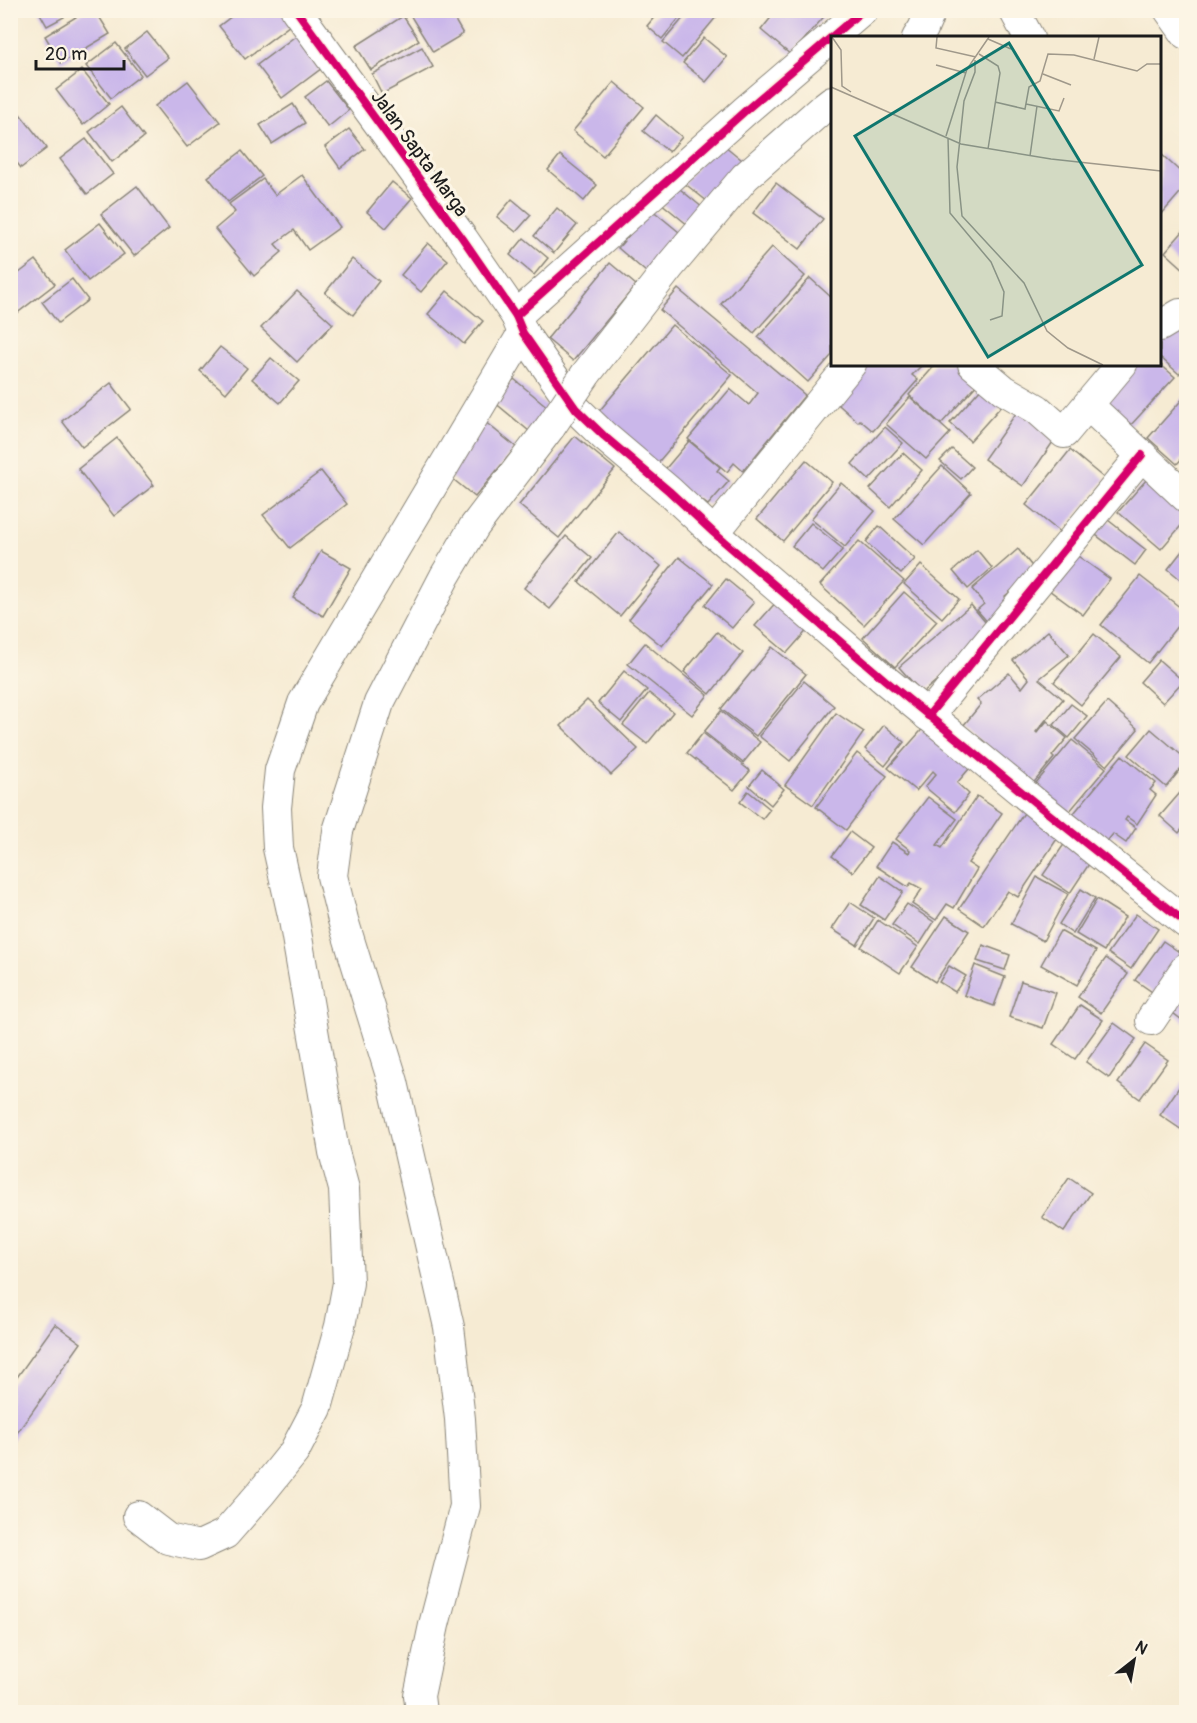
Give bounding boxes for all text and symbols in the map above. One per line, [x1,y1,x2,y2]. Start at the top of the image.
scale bar [36,33,124,71]
inset map [831,36,1161,366]
text: 20 m [45,43,87,66]
street label: Jalan Sapta Marga [365,85,474,221]
north arrow [1104,1630,1164,1690]
text: N [1131,1637,1151,1659]

